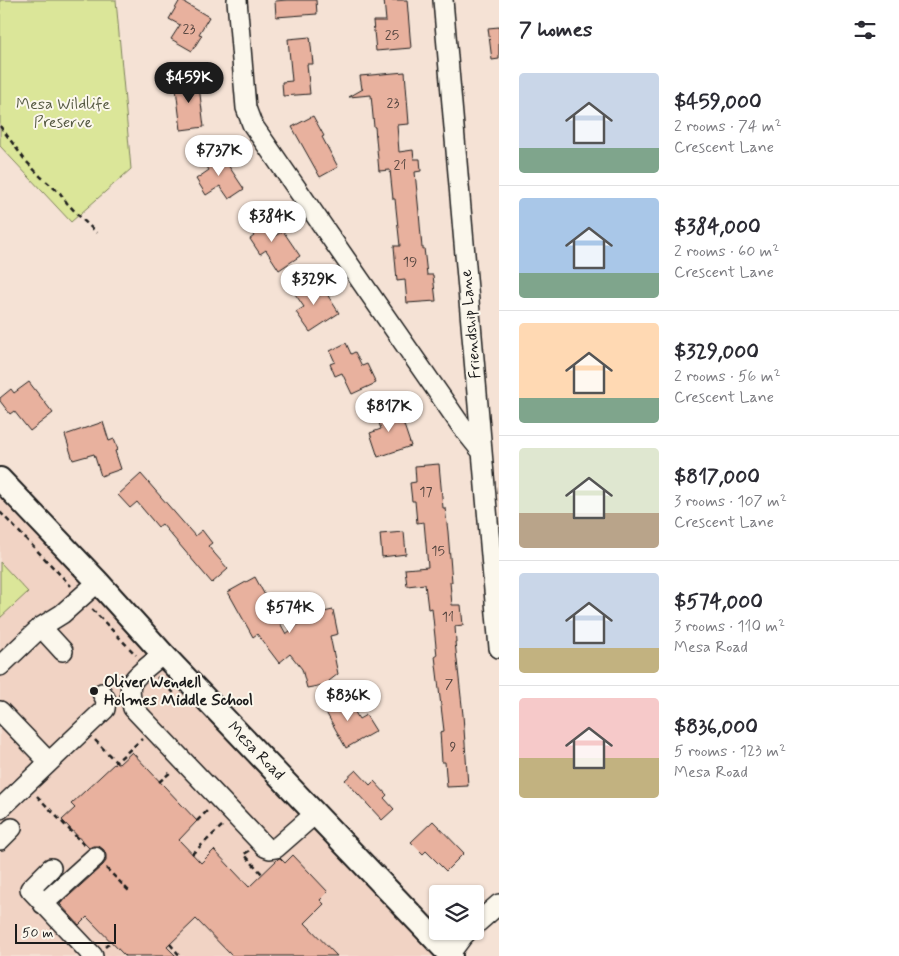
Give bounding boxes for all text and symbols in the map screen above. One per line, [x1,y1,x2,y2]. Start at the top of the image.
text: 7 homes [519,16,592,44]
icon: filters [851,16,879,44]
house number: 23 [183,20,195,38]
house number: 25 [385,26,399,44]
pin: $459K [154,62,224,104]
text: $459K [166,67,212,88]
text: $459,000 [674,88,762,116]
icon: home [559,93,619,153]
park label: Mesa Wildlife Preserve [16,94,110,133]
house number: 23 [387,94,399,112]
text: 2 rooms · 74 m² [674,116,782,137]
pin: $737K [184,134,254,177]
text: Crescent Lane [674,137,774,158]
text: $737K [196,140,242,161]
house number: 21 [394,156,406,174]
pin: $384K [237,200,307,243]
text: $384K [249,206,295,227]
text: $384,000 [674,213,761,241]
icon: home [559,218,619,278]
text: 2 rooms · 60 m² [674,241,779,262]
house number: 19 [403,253,417,271]
text: Crescent Lane [674,262,774,283]
pin: $329K [279,264,349,306]
street label: Friendship Lane [456,268,486,380]
text: $329K [292,269,336,290]
text: $329,000 [674,338,759,366]
icon: home [559,343,619,403]
text: 2 rooms · 56 m² [674,366,781,387]
text: Crescent Lane [674,387,774,408]
pin: $817K [354,390,424,433]
text: $817K [366,396,412,417]
text: $817,000 [674,463,760,491]
icon: home [559,468,619,528]
house number: 17 [419,483,433,501]
text: 3 rooms · 107 m² [674,491,787,512]
text: Crescent Lane [674,512,774,533]
house number: 15 [431,542,445,560]
text: $574,000 [674,588,763,616]
pin: $574K [255,592,325,634]
icon: home [559,593,619,653]
text: $574K [266,597,314,618]
house number: 11 [442,608,454,626]
text: 3 rooms · 110 m² [674,616,785,637]
text: Mesa Road [674,637,748,658]
place label: Oliver Wendell Holmes Middle School [104,672,253,711]
house number: 7 [445,675,454,693]
pin: $836K [313,680,383,722]
marker: Oliver Wendell Holmes Middle School [88,685,100,697]
text: $836K [326,685,370,706]
text: $836,000 [674,713,758,741]
street label: Mesa Road [223,717,289,785]
icon: home [559,718,619,778]
house number: 9 [450,738,457,756]
text: 5 rooms · 123 m² [674,741,786,762]
text: Mesa Road [674,762,748,783]
map controls [429,885,484,940]
button: layers [429,885,484,940]
scale bar [15,921,116,944]
text: 50 m [22,924,53,942]

